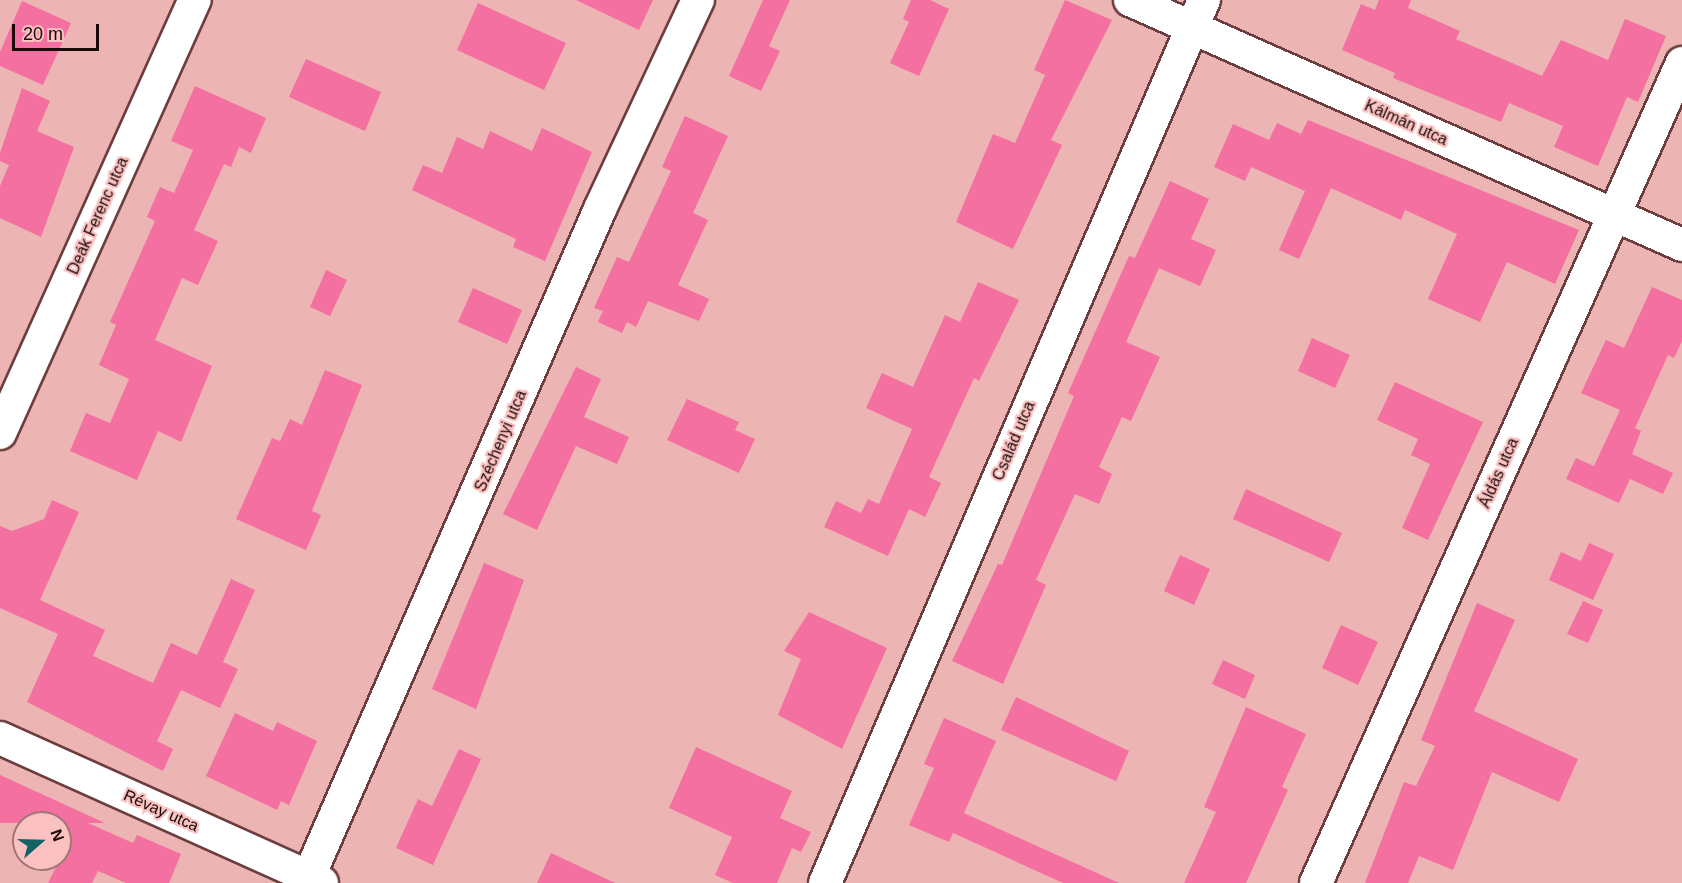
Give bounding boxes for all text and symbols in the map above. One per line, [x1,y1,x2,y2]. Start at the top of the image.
scale bar [15,12,102,50]
text: 20 m [23,24,63,44]
street label: Kálmán utca [1361,96,1451,150]
street label: Deák Ferenc utca [64,154,132,278]
street label: Széchenyi utca [471,387,531,495]
street label: Család utca [989,398,1039,484]
street label: Áldás utca [1475,435,1523,511]
street label: Révay utca [121,786,201,836]
north arrow [12,811,72,871]
text: N [48,827,67,844]

